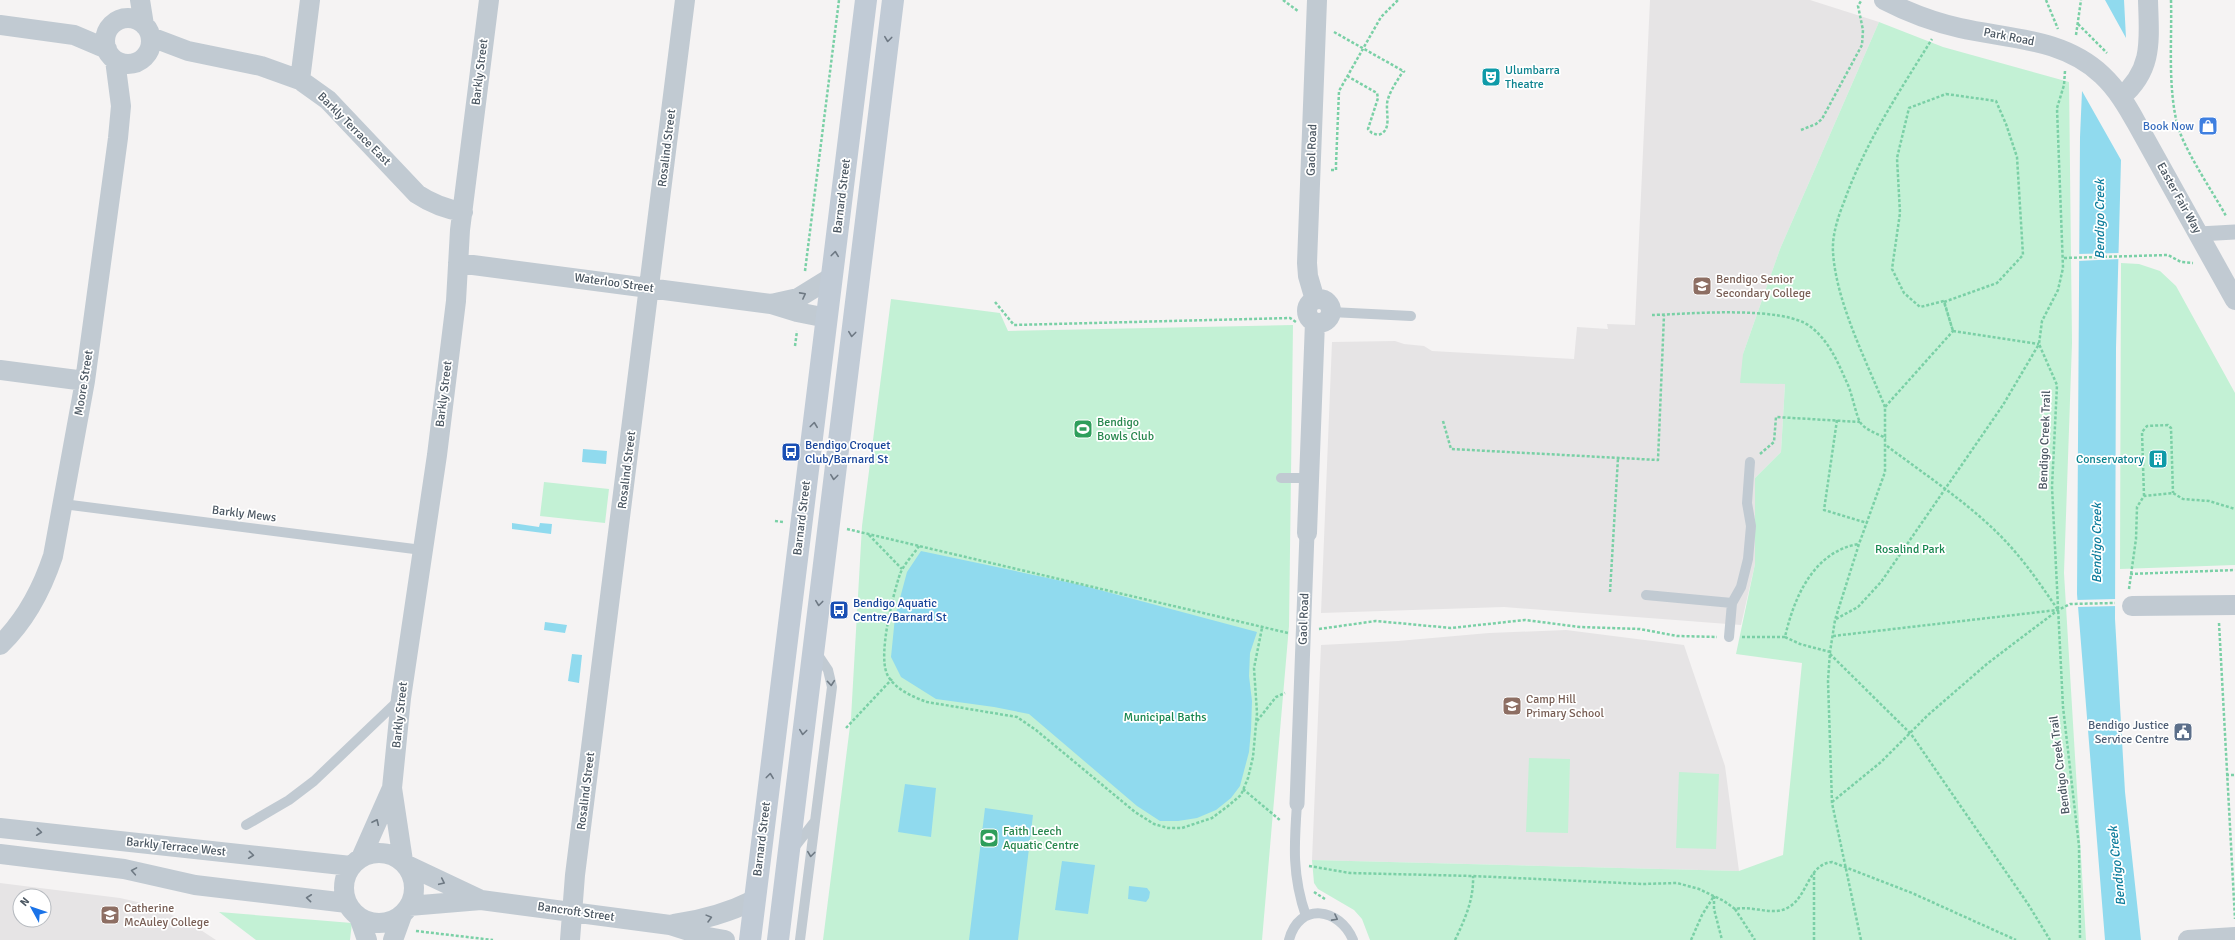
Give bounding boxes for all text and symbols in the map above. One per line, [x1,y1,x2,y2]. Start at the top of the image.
street label: Park Road [1982,25,2036,49]
one-way arrow [884,36,893,42]
street label: Barkly Street [469,38,491,106]
place label: Ulumbarra Theatre [1505,63,1560,92]
theatre icon: Ulumbarra Theatre [1480,66,1502,88]
street label: Barkly Terrace East [314,89,394,169]
street label: Rosalind Street [655,108,679,188]
shop icon: Book Now [2197,115,2219,137]
place label: Book Now [2143,119,2194,134]
street label: Gaol Road [1304,124,1320,176]
street label: Barnard Street [830,158,854,234]
street label: Easter Fair Way [2153,160,2205,236]
water label: Bendigo Creek [2092,177,2108,259]
one-way arrow [830,251,839,257]
street label: Waterloo Street [573,270,655,296]
place label: Bendigo Senior Secondary College [1716,272,1811,301]
school or university icon: Bendigo Senior Secondary College [1691,275,1713,297]
one-way arrow [799,292,807,299]
one-way arrow [848,331,857,338]
street label: Moore Street [71,349,97,417]
street label: Barkly Street [433,360,455,428]
street label: Bendigo Creek Trail [2036,390,2054,490]
place label: Bendigo Bowls Club [1097,415,1154,444]
sports icon: Bendigo Bowls Club [1072,418,1094,440]
one-way arrow [809,422,818,428]
street label: Rosalind Street [615,430,639,510]
place label: Bendigo Croquet Club/Barnard St [805,438,890,467]
bus stop icon: Bendigo Croquet Club/Barnard St [780,441,802,463]
building icon: Conservatory [2147,448,2169,470]
place label: Conservatory [2076,452,2144,467]
one-way arrow [830,474,839,480]
street label: Barnard Street [790,480,814,556]
water label: Bendigo Creek [2089,501,2105,583]
street label: Barkly Mews [211,503,277,525]
park label: Rosalind Park [1875,542,1945,557]
street label: Gaol Road [1296,593,1312,645]
place label: Bendigo Aquatic Centre/Barnard St [853,596,947,625]
bus stop icon: Bendigo Aquatic Centre/Barnard St [828,599,850,621]
one-way arrow [815,600,824,606]
one-way arrow [826,680,835,686]
street label: Barkly Street [389,681,411,749]
place label: Camp Hill Primary School [1526,692,1604,721]
school or university icon: Camp Hill Primary School [1501,695,1523,717]
park label: Municipal Baths [1124,710,1206,725]
street label: Bendigo Creek Trail [2046,714,2073,815]
place label: Bendigo Justice Service Centre [2088,718,2169,747]
public building icon: Bendigo Justice Service Centre [2172,721,2194,743]
one-way arrow [799,729,808,735]
street label: Rosalind Street [574,751,598,831]
one-way arrow [765,773,774,779]
street label: Barnard Street [750,801,774,877]
one-way arrow [371,819,379,827]
place label: Faith Leech Aquatic Centre [1003,824,1079,853]
water label: Bendigo Creek [2105,824,2129,907]
one-way arrow [36,827,42,836]
sports icon: Faith Leech Aquatic Centre [978,827,1000,849]
street label: Barkly Terrace West [125,834,227,860]
one-way arrow [248,850,255,859]
one-way arrow [807,850,816,857]
one-way arrow [130,867,137,875]
one-way arrow [438,877,446,885]
north arrow [12,888,52,928]
one-way arrow [306,894,312,903]
text: N [17,895,32,909]
street label: Bancroft Street [537,899,615,925]
place label: Catherine McAuley College [124,901,209,930]
school or university icon: Catherine McAuley College [99,904,121,926]
one-way arrow [1331,913,1338,921]
one-way arrow [705,914,712,923]

